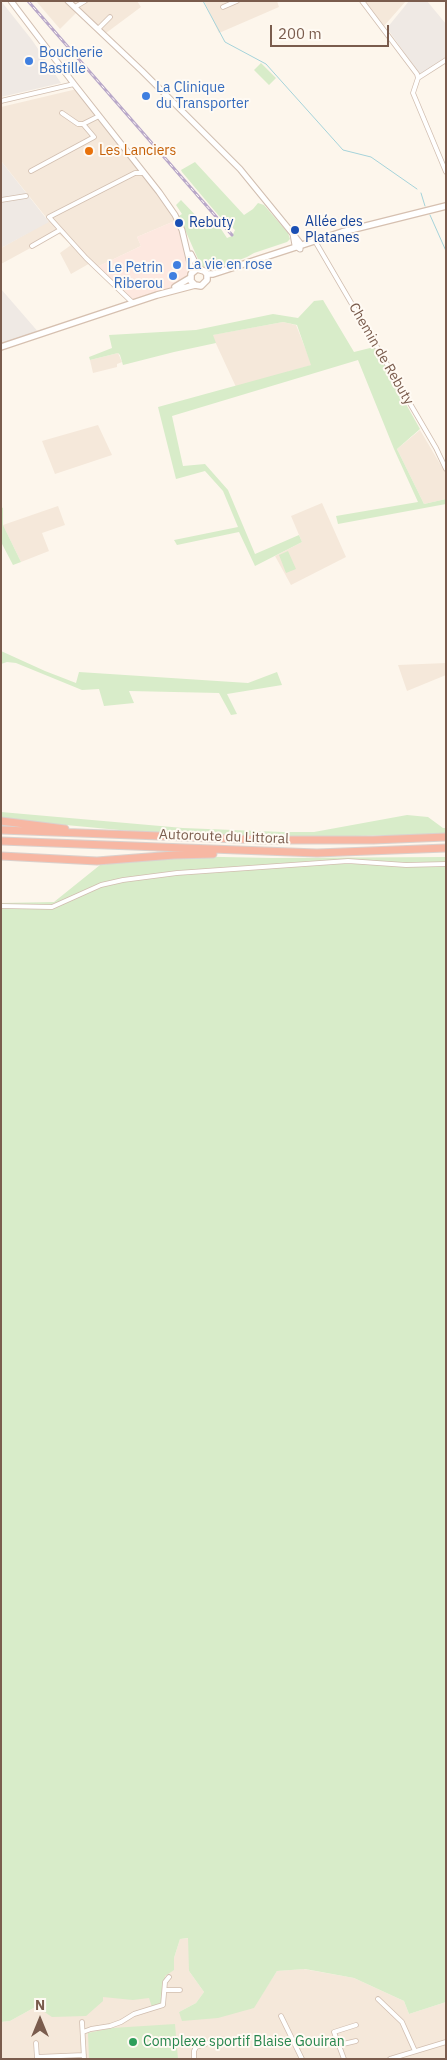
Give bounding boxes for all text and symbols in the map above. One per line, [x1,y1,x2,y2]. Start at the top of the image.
scale bar [272,15,391,47]
text: 200 m [278,24,322,43]
place label: Boucherie Bastille [39,45,103,78]
marker: Boucherie Bastille [23,55,35,67]
place label: La Clinique du Transporter [156,80,249,112]
marker: La Clinique du Transporter [140,90,152,102]
place label: Les Lanciers [99,143,176,159]
marker: Les Lanciers [83,145,95,157]
place label: Allée des Platanes [305,214,363,246]
place label: Rebuty [189,215,233,231]
marker: Rebuty [173,217,185,229]
marker: Allée des Platanes [289,224,301,236]
place label: La vie en rose [187,257,273,273]
marker: La vie en rose [171,259,183,271]
place label: Le Petrin Riberou [108,260,163,292]
marker: Le Petrin Riberou [167,270,179,282]
street label: Chemin de Rebuty [345,300,417,408]
street label: Autoroute du Littoral [159,826,289,848]
north arrow [15,1995,65,2045]
text: N [35,1996,45,2014]
place label: Complexe sportif Blaise Gouiran [143,2034,345,2050]
marker: Complexe sportif Blaise Gouiran [127,2036,139,2048]

